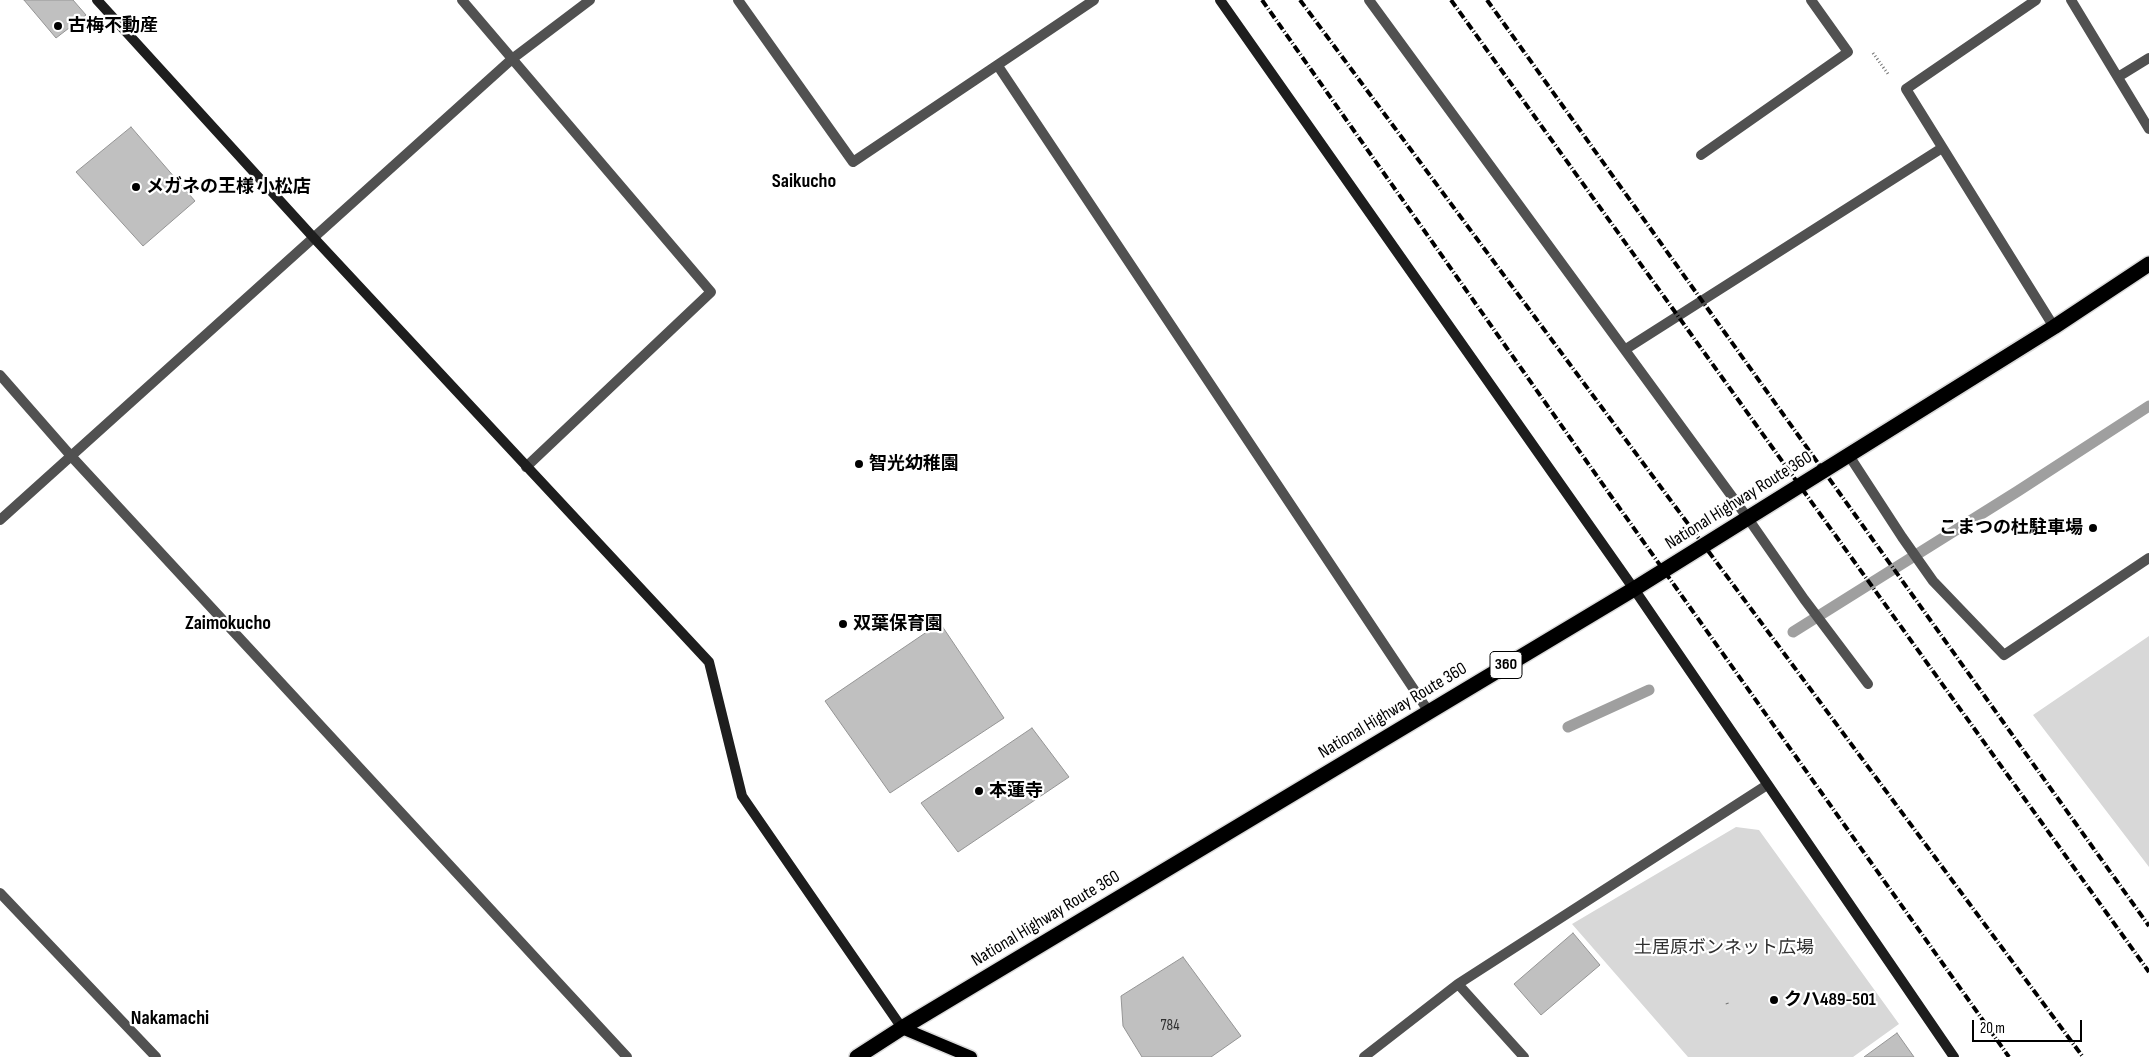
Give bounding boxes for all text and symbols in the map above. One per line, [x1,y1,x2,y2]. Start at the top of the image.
place label: 古梅不動産 [68,15,158,37]
marker: 古梅不動産 [52,20,64,32]
district label: Saikucho [772,170,836,194]
place label: メガネの王様 小松店 [146,176,311,198]
marker: メガネの王様 小松店 [130,181,142,193]
street label: National Highway Route 360 [1662,447,1816,555]
place label: 智光幼稚園 [869,453,959,475]
marker: 智光幼稚園 [853,458,865,470]
place label: こまつの杜駐車場 [1939,517,2083,539]
marker: こまつの杜駐車場 [2087,522,2099,534]
district label: Zaimokucho [185,612,271,636]
place label: 双葉保育園 [853,613,943,635]
marker: 双葉保育園 [837,618,849,630]
road number: 360 [1490,652,1522,678]
street label: National Highway Route 360 [1315,658,1471,764]
place label: 本蓮寺 [989,780,1043,802]
marker: 本蓮寺 [973,785,985,797]
street label: National Highway Route 360 [968,866,1124,972]
park label: 土居原ボンネット広場 [1634,937,1814,959]
place label: クハ489-501 [1784,989,1876,1011]
marker: クハ489-501 [1768,994,1780,1006]
district label: Nakamachi [131,1007,209,1031]
scale bar [1974,1010,2084,1042]
house number: 784 [1160,1017,1180,1035]
text: 20 m [1980,1019,2005,1038]

